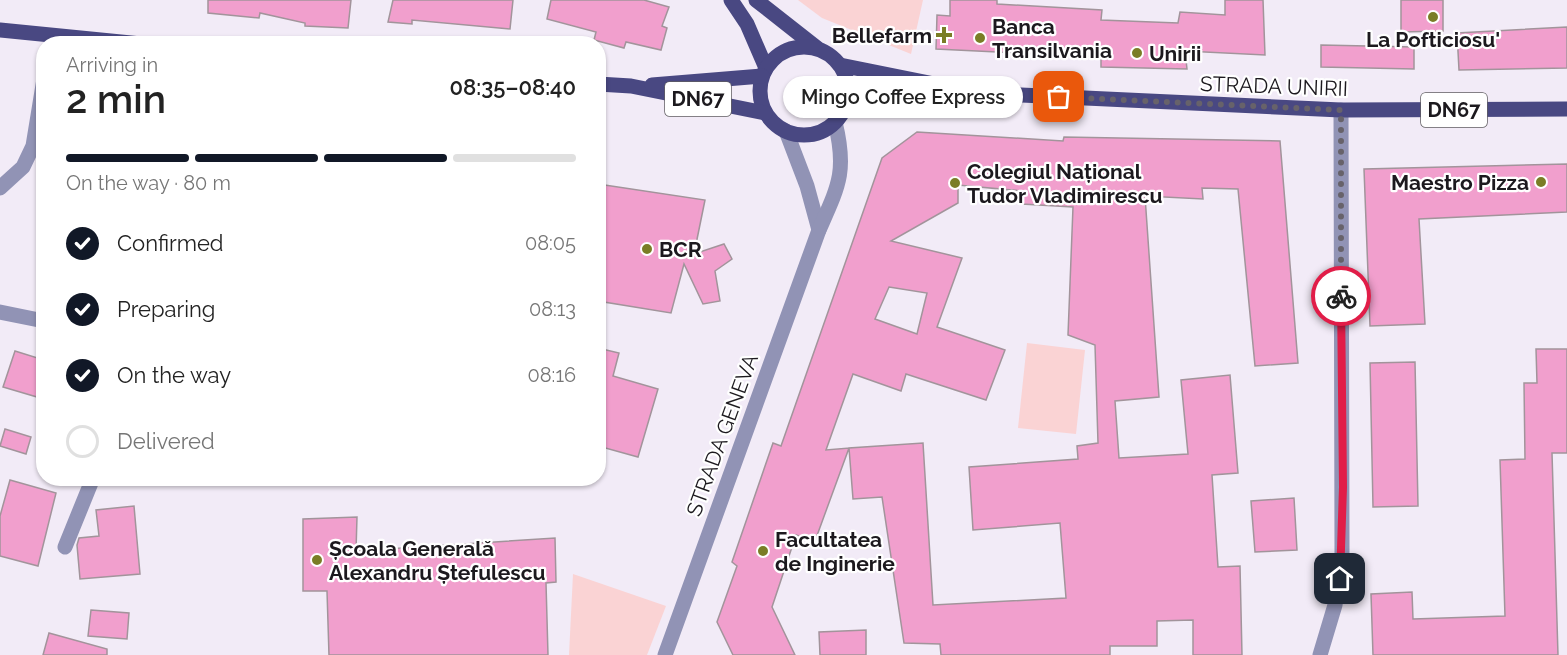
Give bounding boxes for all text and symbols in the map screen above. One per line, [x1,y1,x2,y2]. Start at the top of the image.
marker: La Pofticiosu' [1426,10,1440,24]
place label: Banca Transilvania [992,14,1112,63]
place label: Bellefarm [832,23,932,48]
place label: La Pofticiosu' [1366,27,1500,52]
marker: Bellefarm [937,28,951,42]
marker: Banca Transilvania [973,31,987,45]
place label: Unirii [1149,41,1201,66]
marker: Unirii [1130,46,1144,60]
text: Arriving in [66,53,158,77]
pin [1033,71,1084,122]
street label: STRADA UNIRII [1200,71,1348,101]
text: 08:35–08:40 [450,74,576,100]
text: 2 min [66,76,166,122]
callout: Mingo Coffee Express [783,76,1023,118]
icon: bag [1042,80,1075,113]
road number: DN67 [665,82,731,116]
text: Mingo Coffee Express [801,85,1005,109]
road number: DN67 [1421,93,1487,127]
place label: Colegiul Național Tudor Vladimirescu [967,159,1163,208]
place label: Maestro Pizza [1391,170,1529,195]
text: On the way · 80 m [66,171,231,195]
marker: Maestro Pizza [1534,175,1548,189]
marker: Colegiul Național Tudor Vladimirescu [948,176,962,190]
icon: check [66,227,99,260]
text: Confirmed [117,230,224,256]
text: 08:05 [525,231,576,255]
place label: BCR [659,237,702,262]
marker: BCR [640,242,654,256]
courier [1311,266,1371,326]
icon: bike [1325,280,1358,313]
icon: check [66,293,99,326]
text: Preparing [117,296,215,322]
text: 08:13 [529,297,576,321]
street label: STRADA GENEVA [681,350,763,520]
icon: check [66,359,99,392]
text: On the way [117,362,231,388]
text: 08:16 [528,363,576,387]
text: Delivered [117,428,215,454]
place label: Facultatea de Inginerie [775,527,895,576]
place label: Școala Generală Alexandru Ștefulescu [329,536,546,585]
marker: Facultatea de Inginerie [756,544,770,558]
marker: Școala Generală Alexandru Ștefulescu [310,553,324,567]
pin [1314,553,1365,604]
icon: home [1323,562,1356,595]

